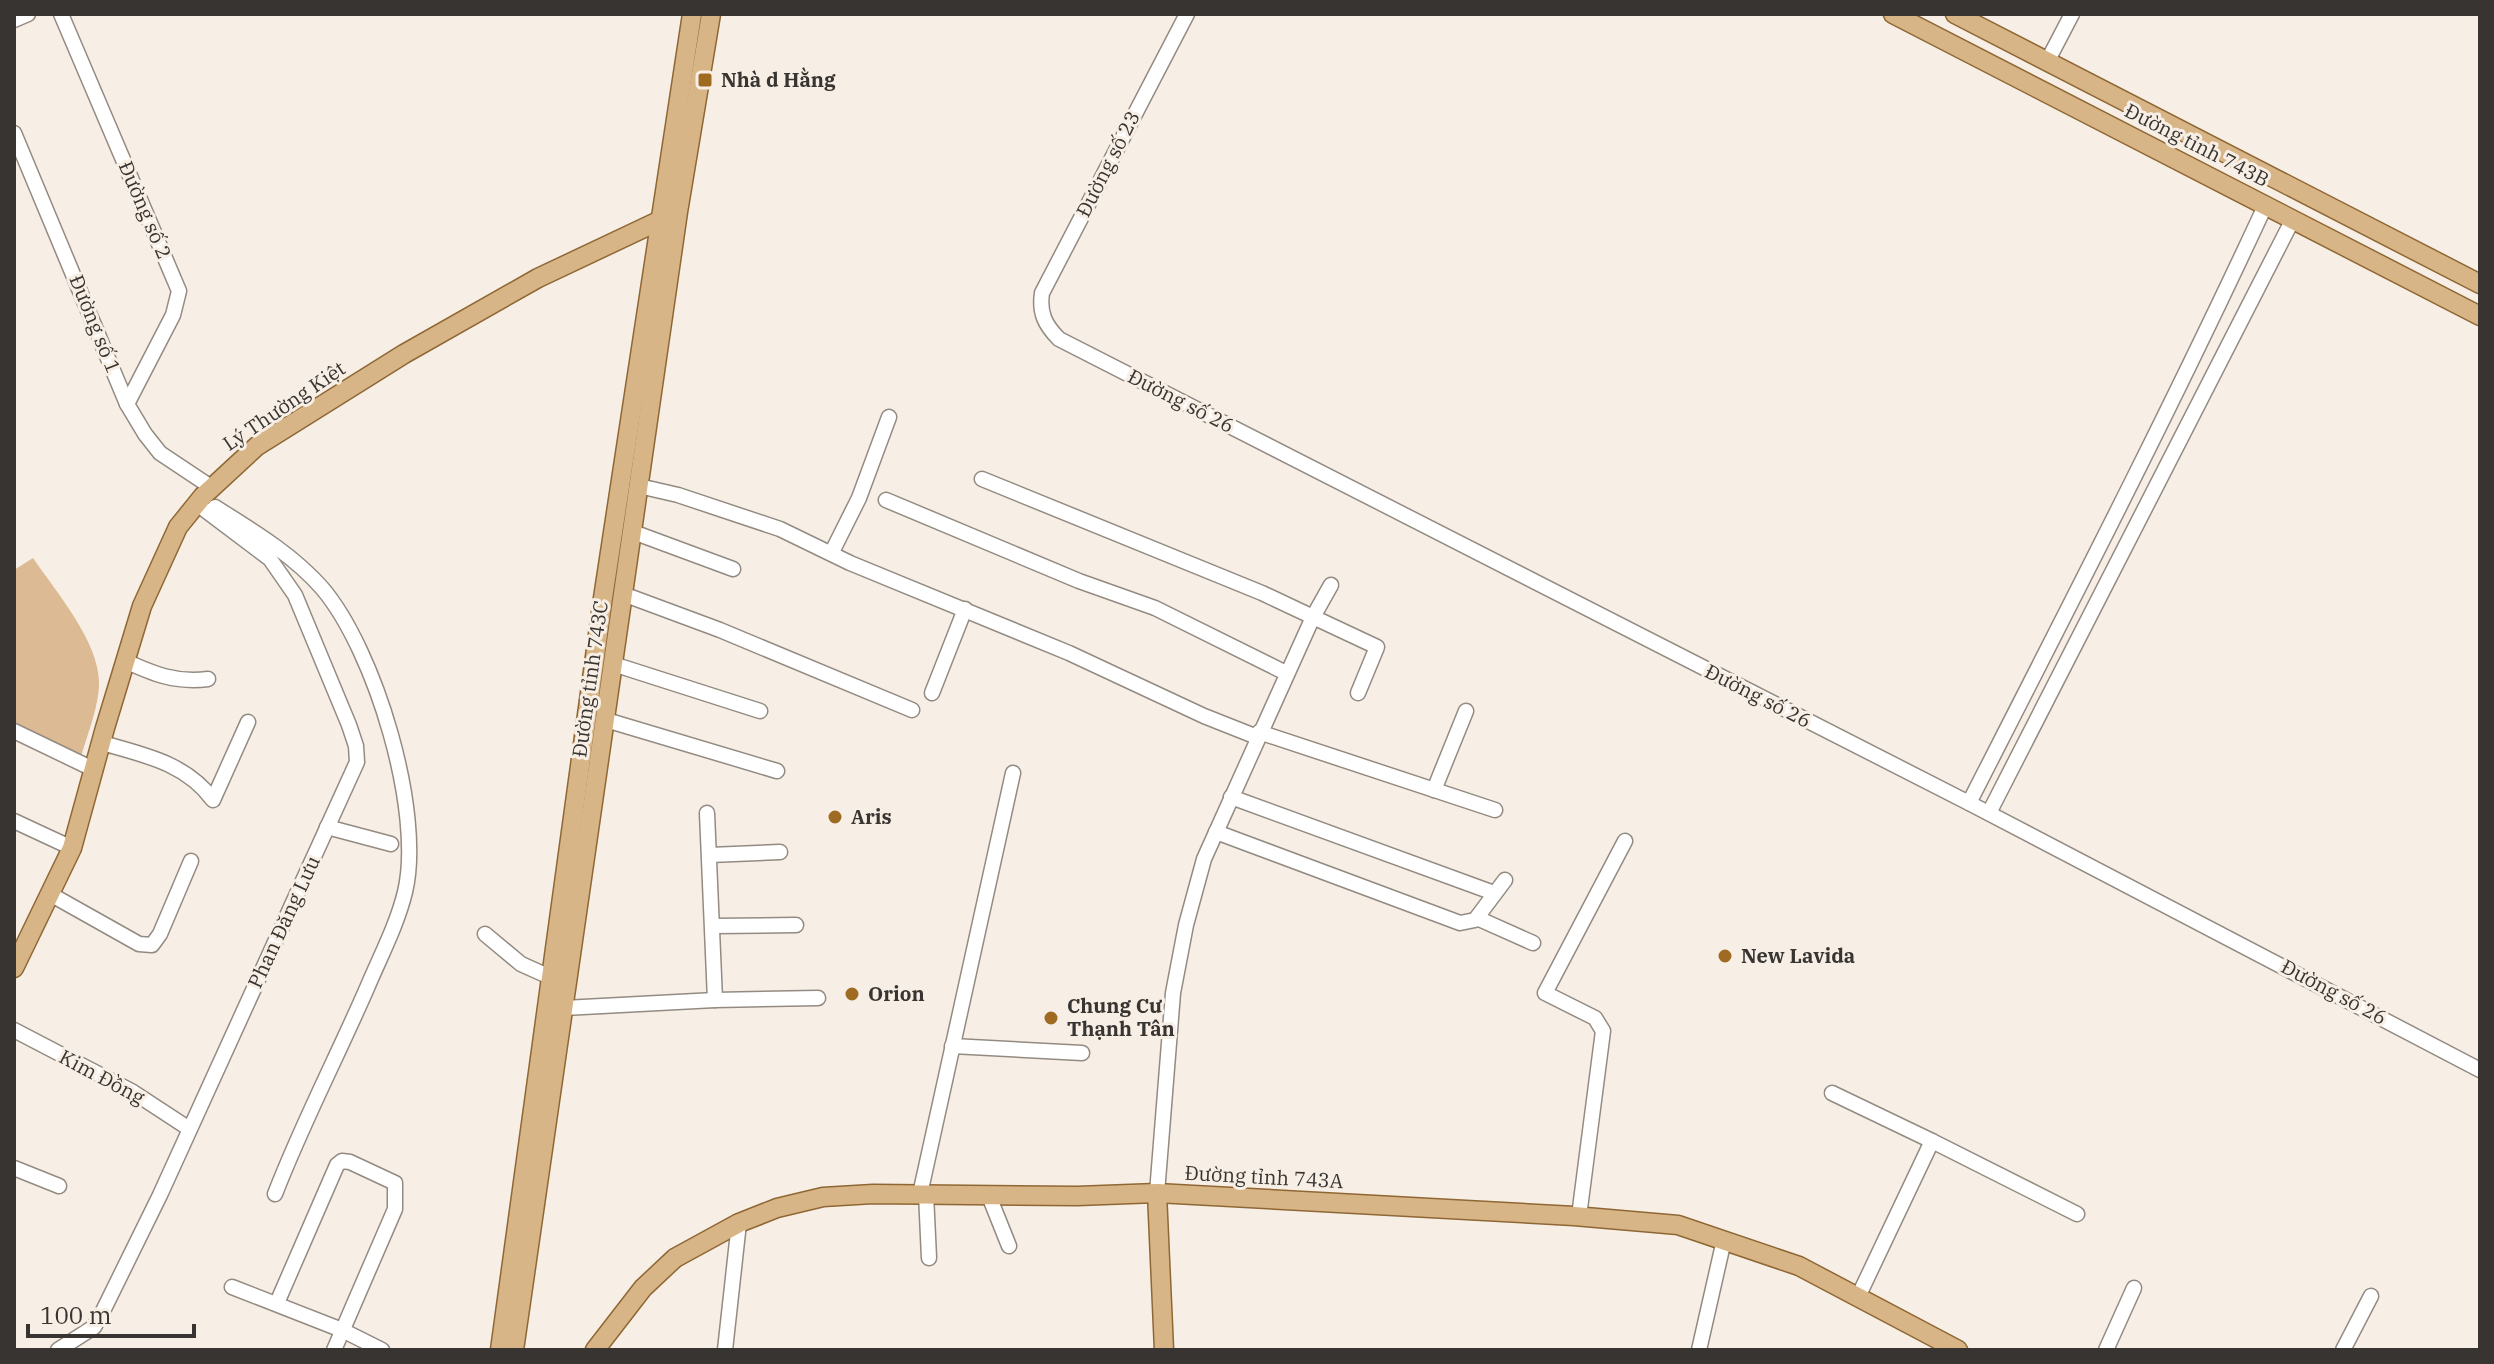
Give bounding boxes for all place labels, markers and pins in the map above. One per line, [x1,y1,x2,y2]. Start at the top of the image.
place label: Nhà d Hằng [721,66,836,93]
marker: Nhà d Hằng [696,71,714,89]
place label: Aris [851,803,892,830]
marker: Aris [826,808,844,826]
place label: New Lavida [1741,942,1855,969]
marker: New Lavida [1716,947,1734,965]
place label: Orion [868,980,925,1007]
marker: Orion [843,985,861,1003]
place label: Chung Cư Thạnh Tân [1067,992,1175,1042]
marker: Chung Cư Thạnh Tân [1042,1009,1060,1027]

